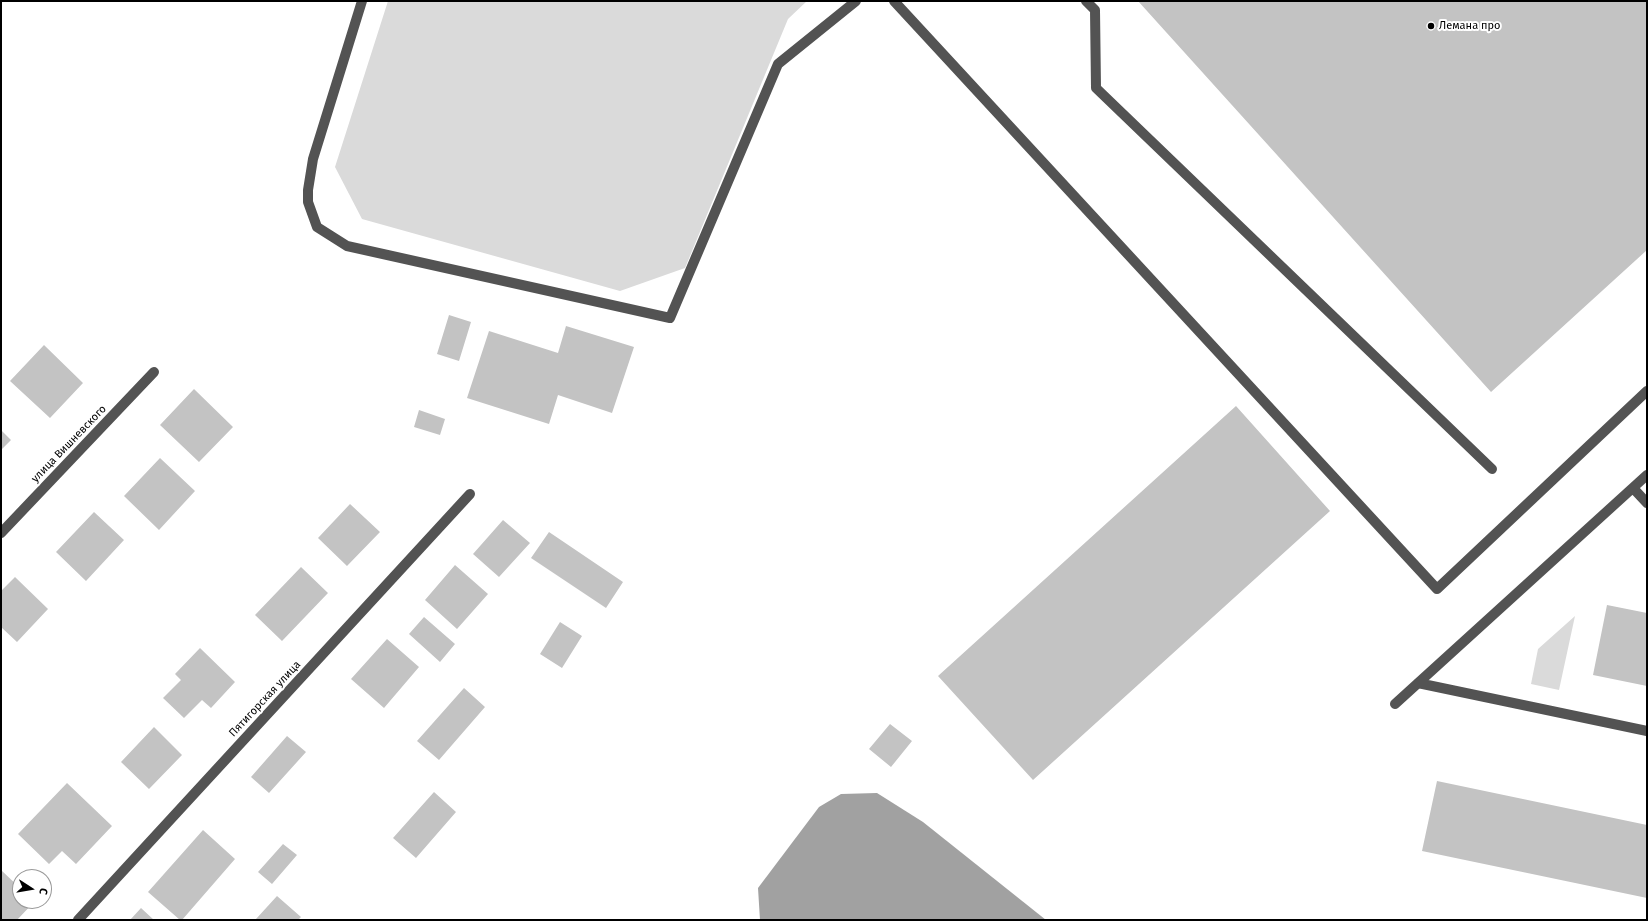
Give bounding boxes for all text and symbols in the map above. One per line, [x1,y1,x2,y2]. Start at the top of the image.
place label: Лемана про [1439,19,1500,33]
marker: Лемана про [1426,21,1436,31]
street label: улица Вишневского [29,403,109,485]
street label: Пятигорская улица [226,658,304,740]
north arrow [12,869,52,909]
text: С [36,887,50,896]

